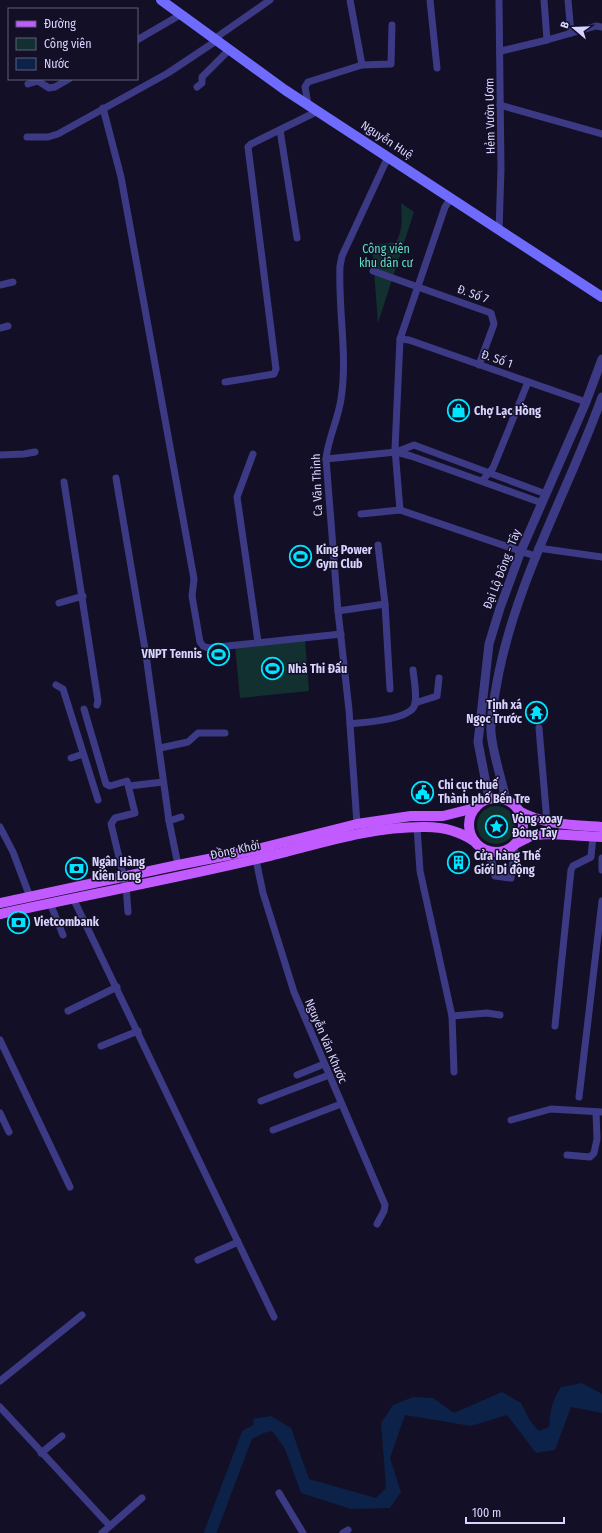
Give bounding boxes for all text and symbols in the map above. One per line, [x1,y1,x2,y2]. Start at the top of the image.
legend [8,8,138,80]
north arrow [554,8,594,48]
text: Đường [44,17,76,31]
text: B [558,20,572,30]
text: Công viên [44,37,92,51]
text: Nước [44,57,69,71]
street label: Hẻm Vườn Ươm [482,78,498,154]
street label: Nguyễn Huệ [358,117,416,162]
park label: Công viên khu dân cư [359,242,413,270]
street label: Đ. Số 7 [455,281,491,306]
street label: Đ. Số 1 [480,346,515,371]
shop icon: Chợ Lạc Hồng [445,398,471,424]
place label: Chợ Lạc Hồng [474,402,541,418]
street label: Ca Văn Thỉnh [309,453,325,517]
street label: Đại Lộ Đông - Tây [480,527,524,611]
place label: King Power Gym Club [316,543,373,571]
sports icon: King Power Gym Club [287,544,313,570]
sports icon: VNPT Tennis [205,641,231,667]
place label: VNPT Tennis [141,647,203,661]
sports icon: Nhà Thi Đấu [259,656,285,682]
place label: Nhà Thi Đấu [288,660,347,676]
place label: Tịnh xá Ngọc Trước [466,698,523,726]
temple icon: Tịnh xá Ngọc Trước [524,699,550,725]
place label: Chi cục thuế Thành phố Bến Tre [438,776,530,806]
public building icon: Chi cục thuế Thành phố Bến Tre [409,779,435,805]
place label: Vòng xoay Đông Tây [511,812,563,840]
place icon: Vòng xoay Đông Tây [484,813,510,839]
street label: Đồng Khởi [209,837,261,862]
place label: Cửa hàng Thế Giới Di động [474,847,542,877]
building icon: Cửa hàng Thế Giới Di động [445,850,471,876]
place label: Ngân Hàng Kiên Long [92,855,145,883]
bank icon: Ngân Hàng Kiên Long [64,856,90,882]
bank icon: Vietcombank [5,909,31,935]
place label: Vietcombank [33,915,100,929]
street label: Nguyễn Văn Khước [302,996,351,1085]
scale bar [466,1499,564,1525]
text: 100 m [472,1506,501,1520]

